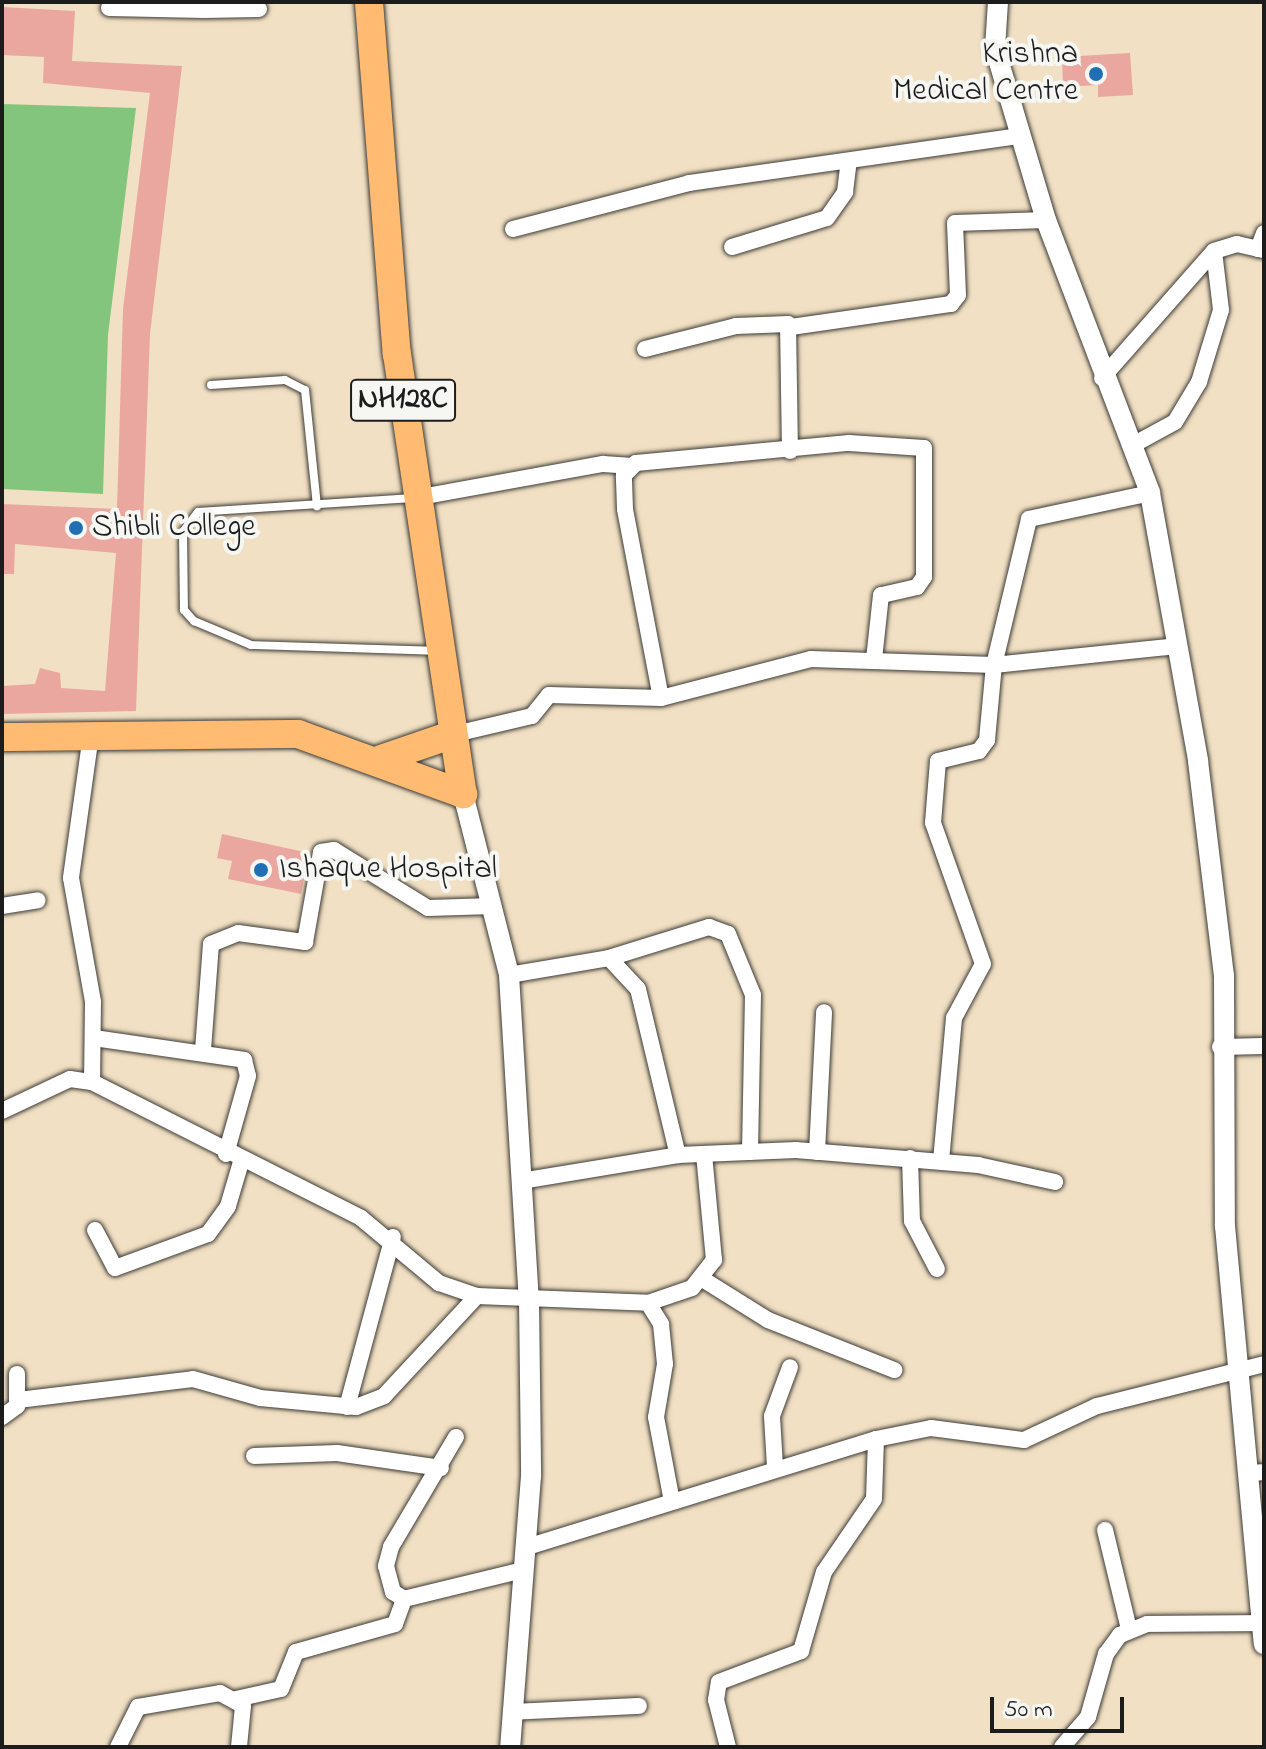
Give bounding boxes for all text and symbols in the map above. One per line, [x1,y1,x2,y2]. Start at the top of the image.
place label: Krishna Medical Centre [893,37,1078,112]
marker: Krishna Medical Centre [1085,63,1107,85]
road number: NH128C [349,374,457,426]
place label: Shibli College [92,509,256,547]
marker: Shibli College [67,519,85,537]
place label: Ishaque Hospital [279,851,497,889]
marker: Ishaque Hospital [250,859,272,881]
scale bar [994,1681,1128,1731]
text: 50 m [1004,1693,1053,1728]

